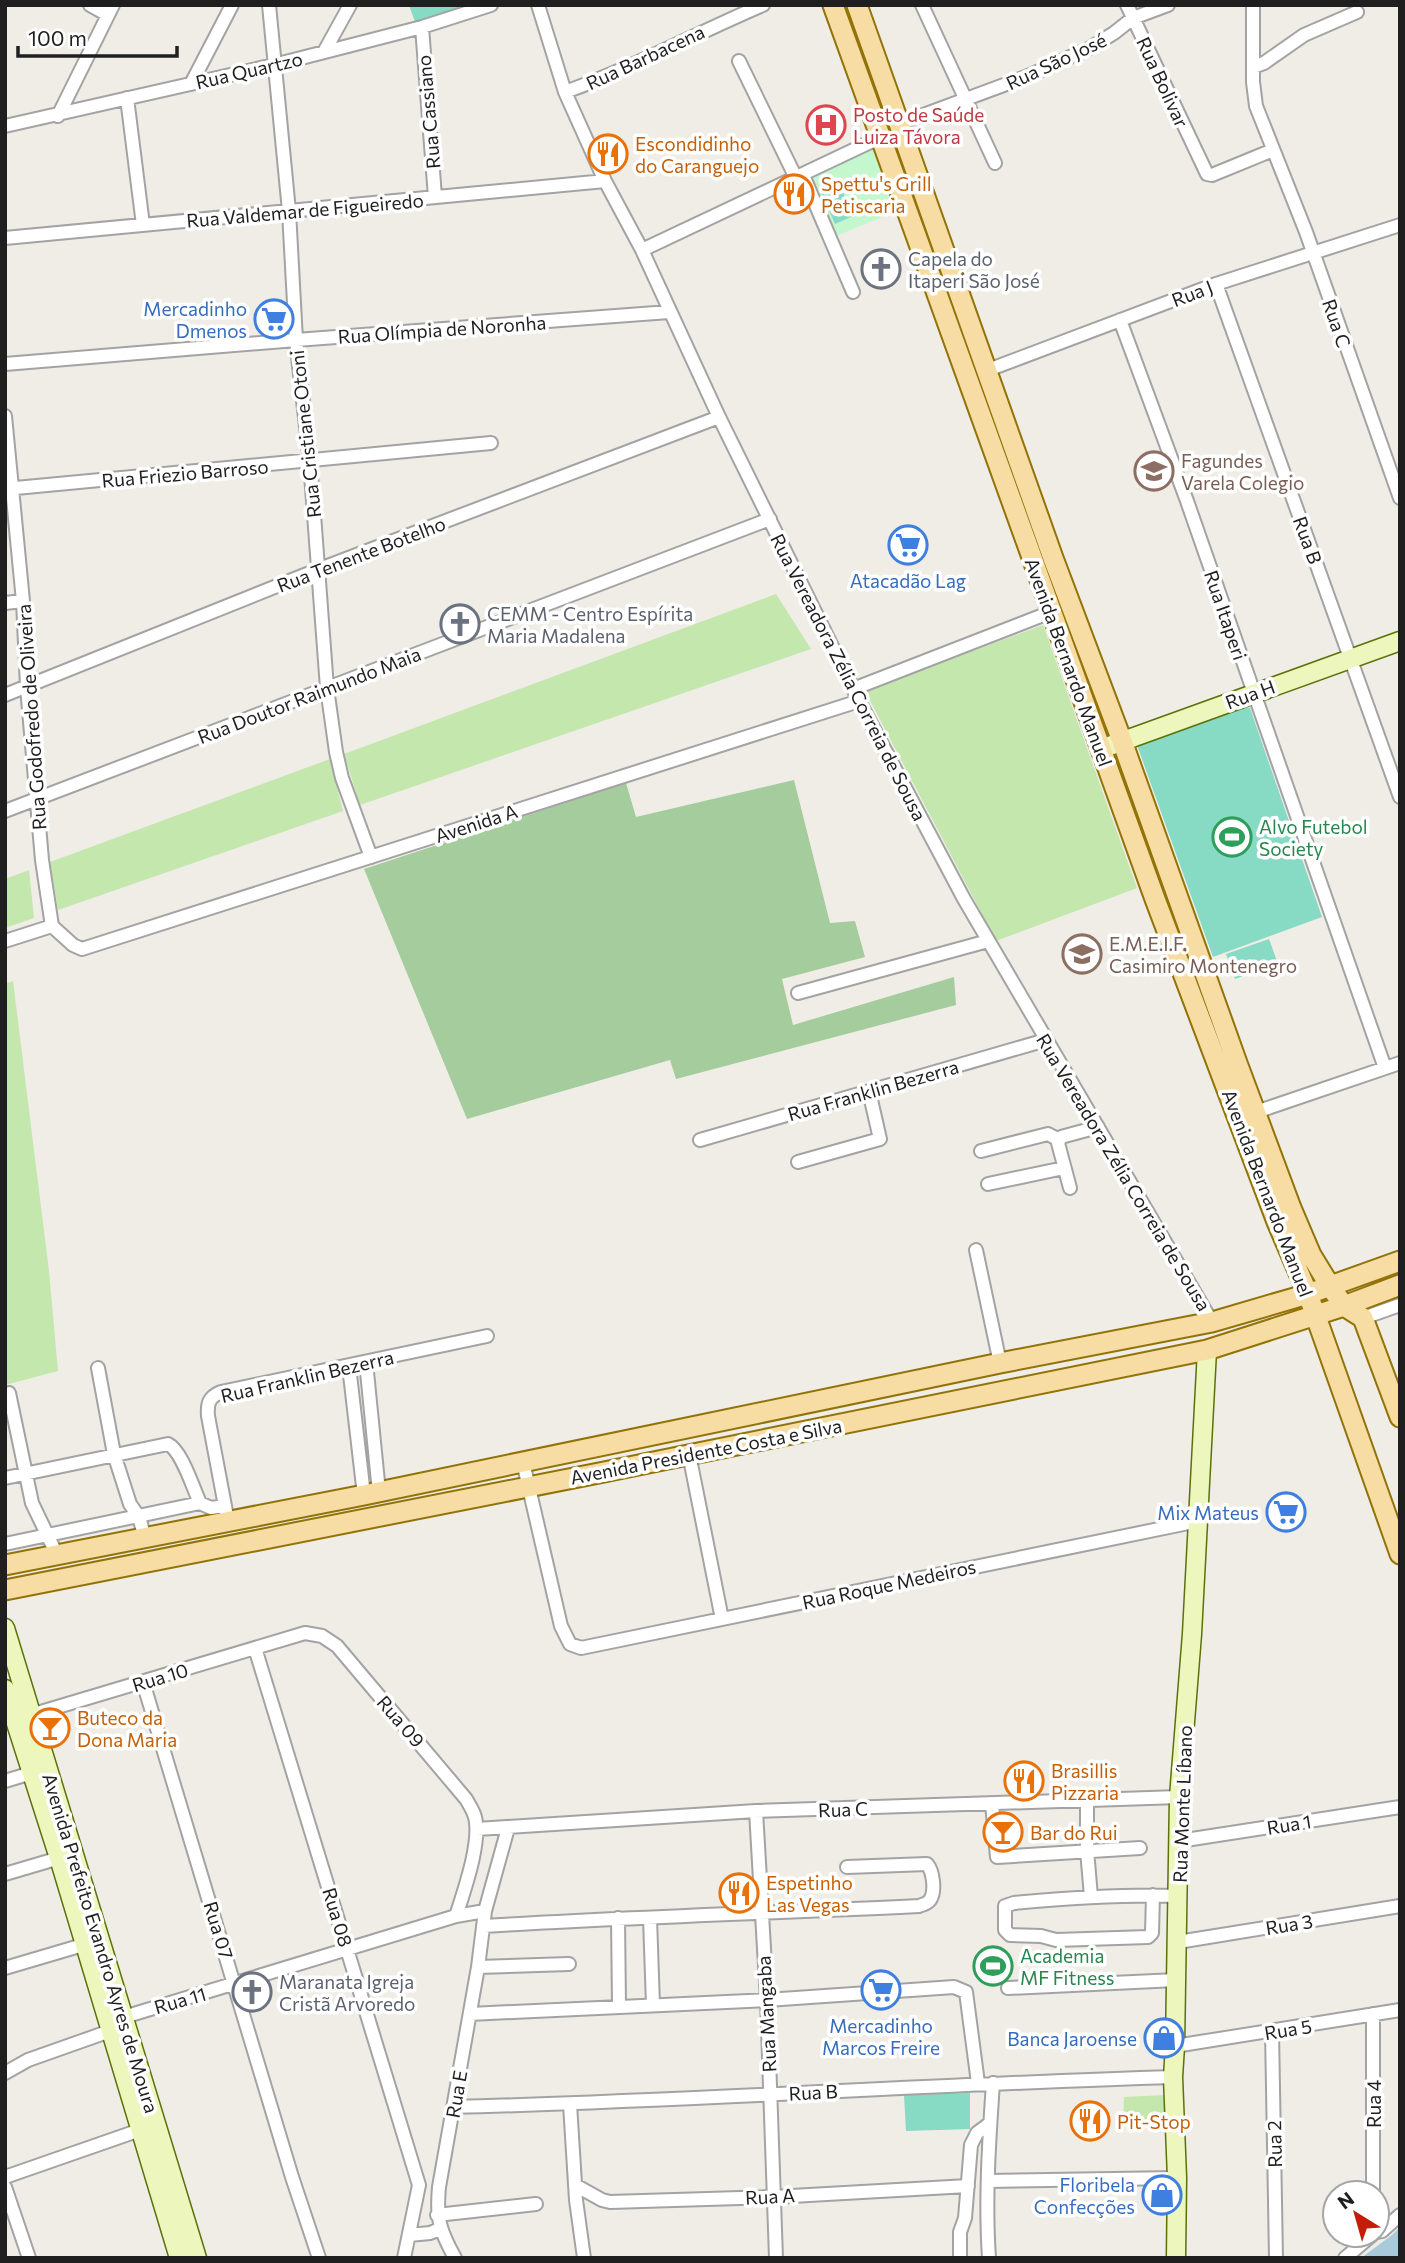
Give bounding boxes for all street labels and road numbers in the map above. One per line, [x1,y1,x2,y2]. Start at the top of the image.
street label: Rua Barbacena [582,20,708,94]
street label: Rua São José [1002,28,1110,94]
street label: Rua Bolivar [1132,33,1194,131]
street label: Rua Quartzo [193,47,305,93]
street label: Rua Cassiano [412,54,444,170]
street label: Rua Valdemar de Figueiredo [185,188,425,232]
street label: Rua J [1168,275,1216,311]
street label: Rua C [1318,296,1356,350]
street label: Rua Olímpia de Noronha [337,310,547,348]
street label: Rua Cristiane Otoni [285,349,325,519]
street label: Rua Friezio Barroso [101,454,269,492]
street label: Rua Tenente Botelho [273,511,449,597]
street label: Rua B [1289,513,1327,567]
street label: Rua Vereadora Zélia Correia de Sousa [766,530,932,824]
street label: Avenida Bernardo Manuel [1021,555,1117,769]
street label: Rua Itaperi [1200,567,1252,663]
street label: Rua Godofredo de Oliveira [12,603,50,831]
street label: Rua Doutor Raimundo Maia [194,642,424,748]
street label: Rua H [1222,674,1278,714]
street label: Avenida A [432,799,520,847]
street label: Rua Vereadora Zélia Correia de Sousa [1032,1029,1216,1315]
street label: Rua Franklin Bezerra [785,1055,961,1125]
street label: Avenida Bernardo Manuel [1218,1086,1318,1300]
street label: Rua Franklin Bezerra [218,1345,396,1407]
street label: Avenida Presidente Costa e Silva [568,1413,844,1489]
street label: Rua Roque Medeiros [800,1554,978,1614]
street label: Rua 10 [129,1658,191,1696]
street label: Rua 09 [372,1691,430,1751]
street label: Rua Monte Líbano [1168,1725,1196,1883]
street label: Avenida Prefeito Evandro Ayres de Moura [38,1770,164,2116]
street label: Rua C [818,1797,868,1821]
street label: Rua 1 [1265,1809,1313,1839]
street label: Rua 08 [318,1885,358,1949]
street label: Rua 07 [199,1898,239,1962]
street label: Rua 3 [1264,1909,1314,1939]
street label: Rua Mangaba [751,1955,781,2073]
street label: Rua 11 [151,1982,209,2018]
street label: Rua 5 [1263,2014,1313,2044]
street label: Rua E [440,2068,472,2120]
street label: Rua B [788,2079,838,2105]
street label: Rua 4 [1362,2080,1385,2128]
street label: Rua 2 [1262,2120,1286,2168]
street label: Rua A [744,2183,796,2209]

